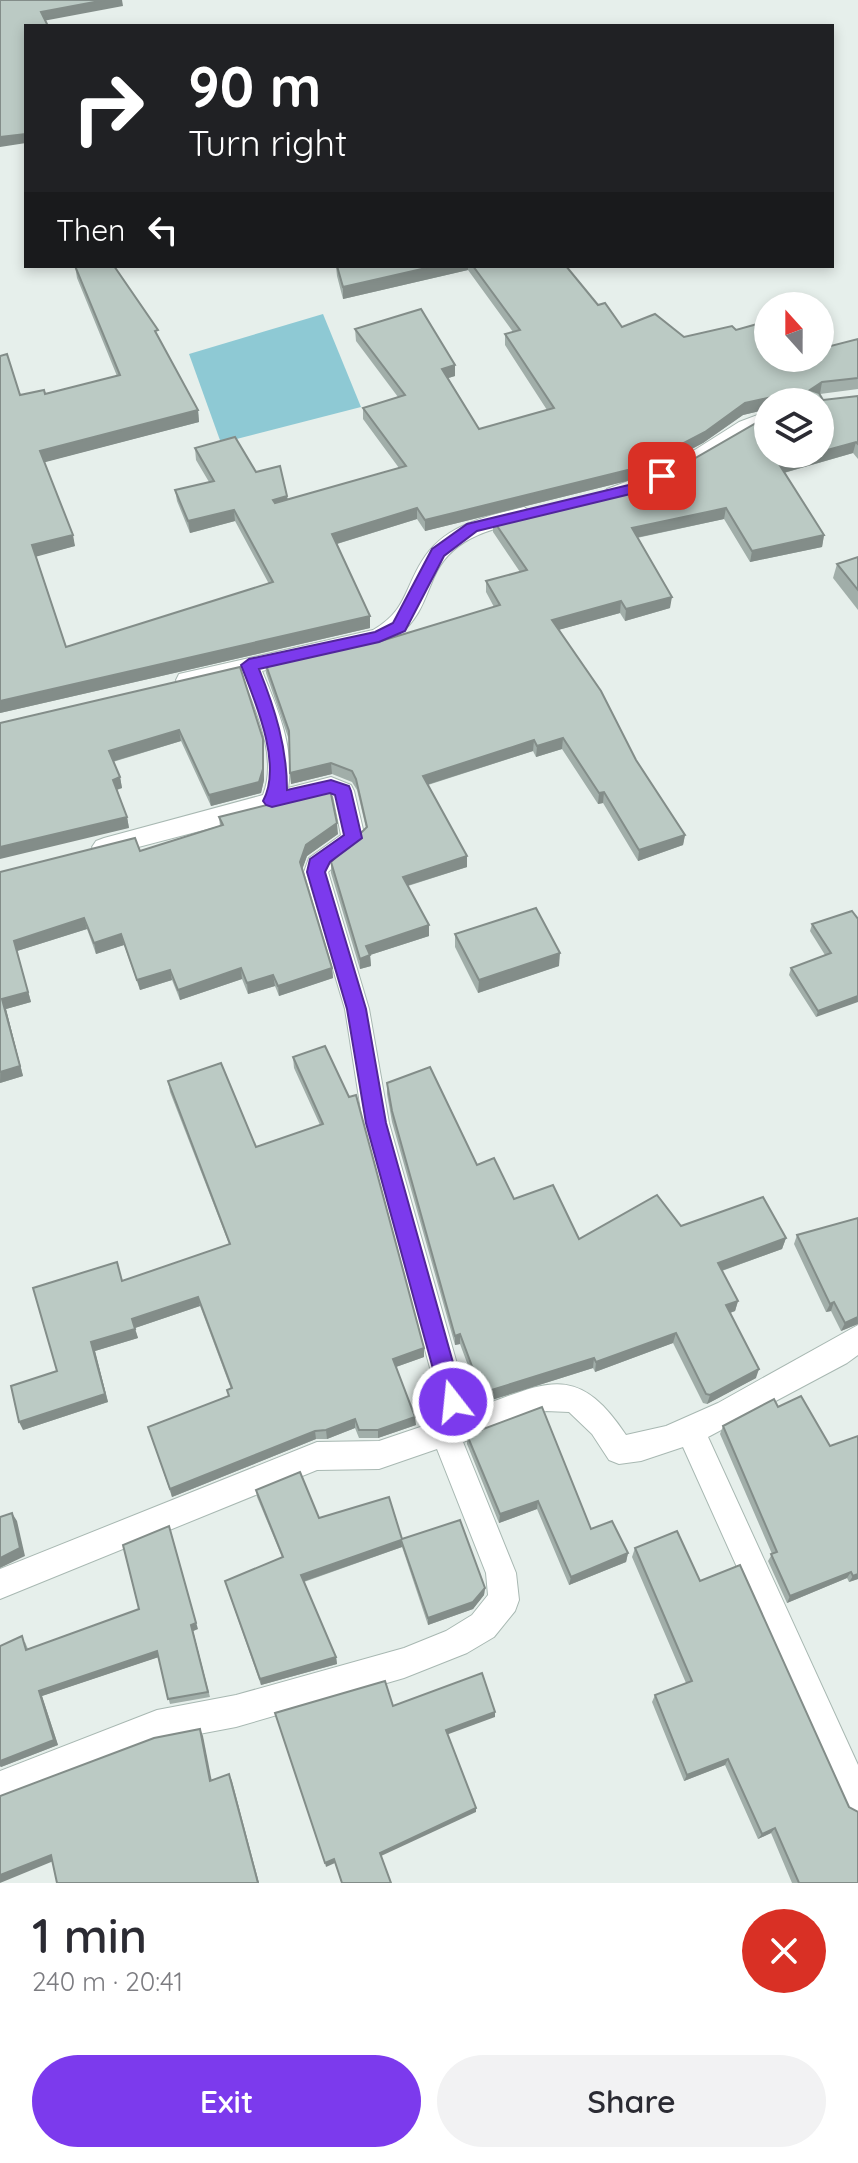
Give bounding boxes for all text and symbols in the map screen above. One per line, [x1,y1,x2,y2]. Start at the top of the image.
text: 90 m [188,51,322,121]
icon: right [56,56,160,160]
text: Turn right [188,120,347,165]
icon: left [141,208,185,252]
text: Then [56,211,125,249]
north arrow [754,292,834,372]
map controls [754,292,834,468]
button: layers [754,388,834,468]
pin [628,442,696,510]
icon: arrive [640,454,684,498]
position arrow [411,1360,495,1444]
text: 1 min [32,1905,147,1965]
button: close [742,1909,826,1993]
text: 240 m · 20:41 [32,1965,183,1998]
button: Exit [32,2055,421,2147]
button: Share [437,2055,826,2147]

